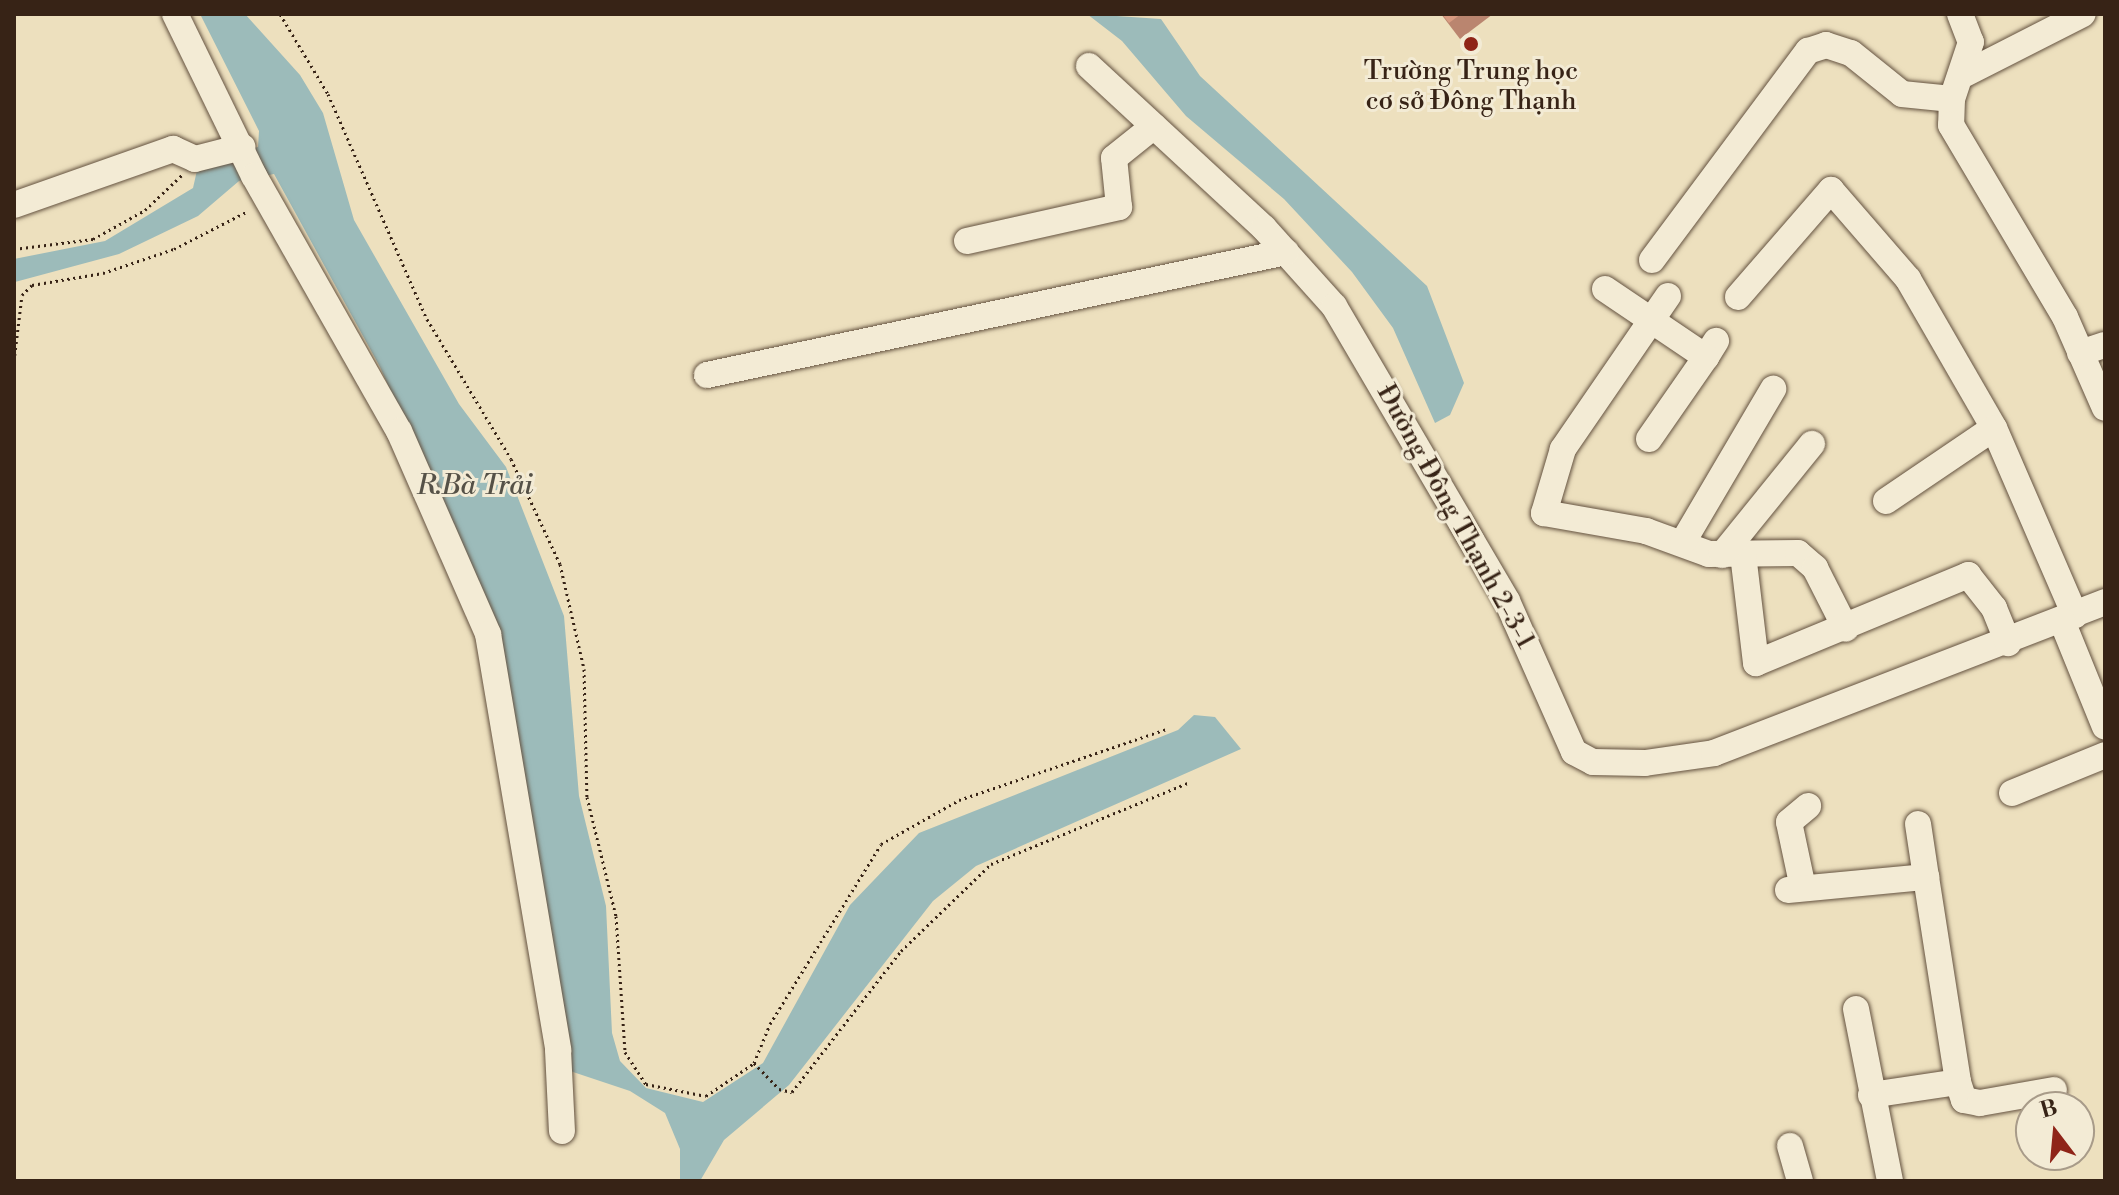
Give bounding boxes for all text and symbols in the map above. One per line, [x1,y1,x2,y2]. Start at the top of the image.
marker: Trường Trung học cơ sở Đông Thạnh [1462,35,1480,53]
place label: Trường Trung học cơ sở Đông Thạnh [1364,56,1578,118]
street label: Đường Đông Thạnh 2-3-1 [1369,380,1541,654]
water label: R.Bà Trải [417,469,533,503]
north arrow [2015,1091,2095,1171]
text: B [2037,1094,2060,1125]

